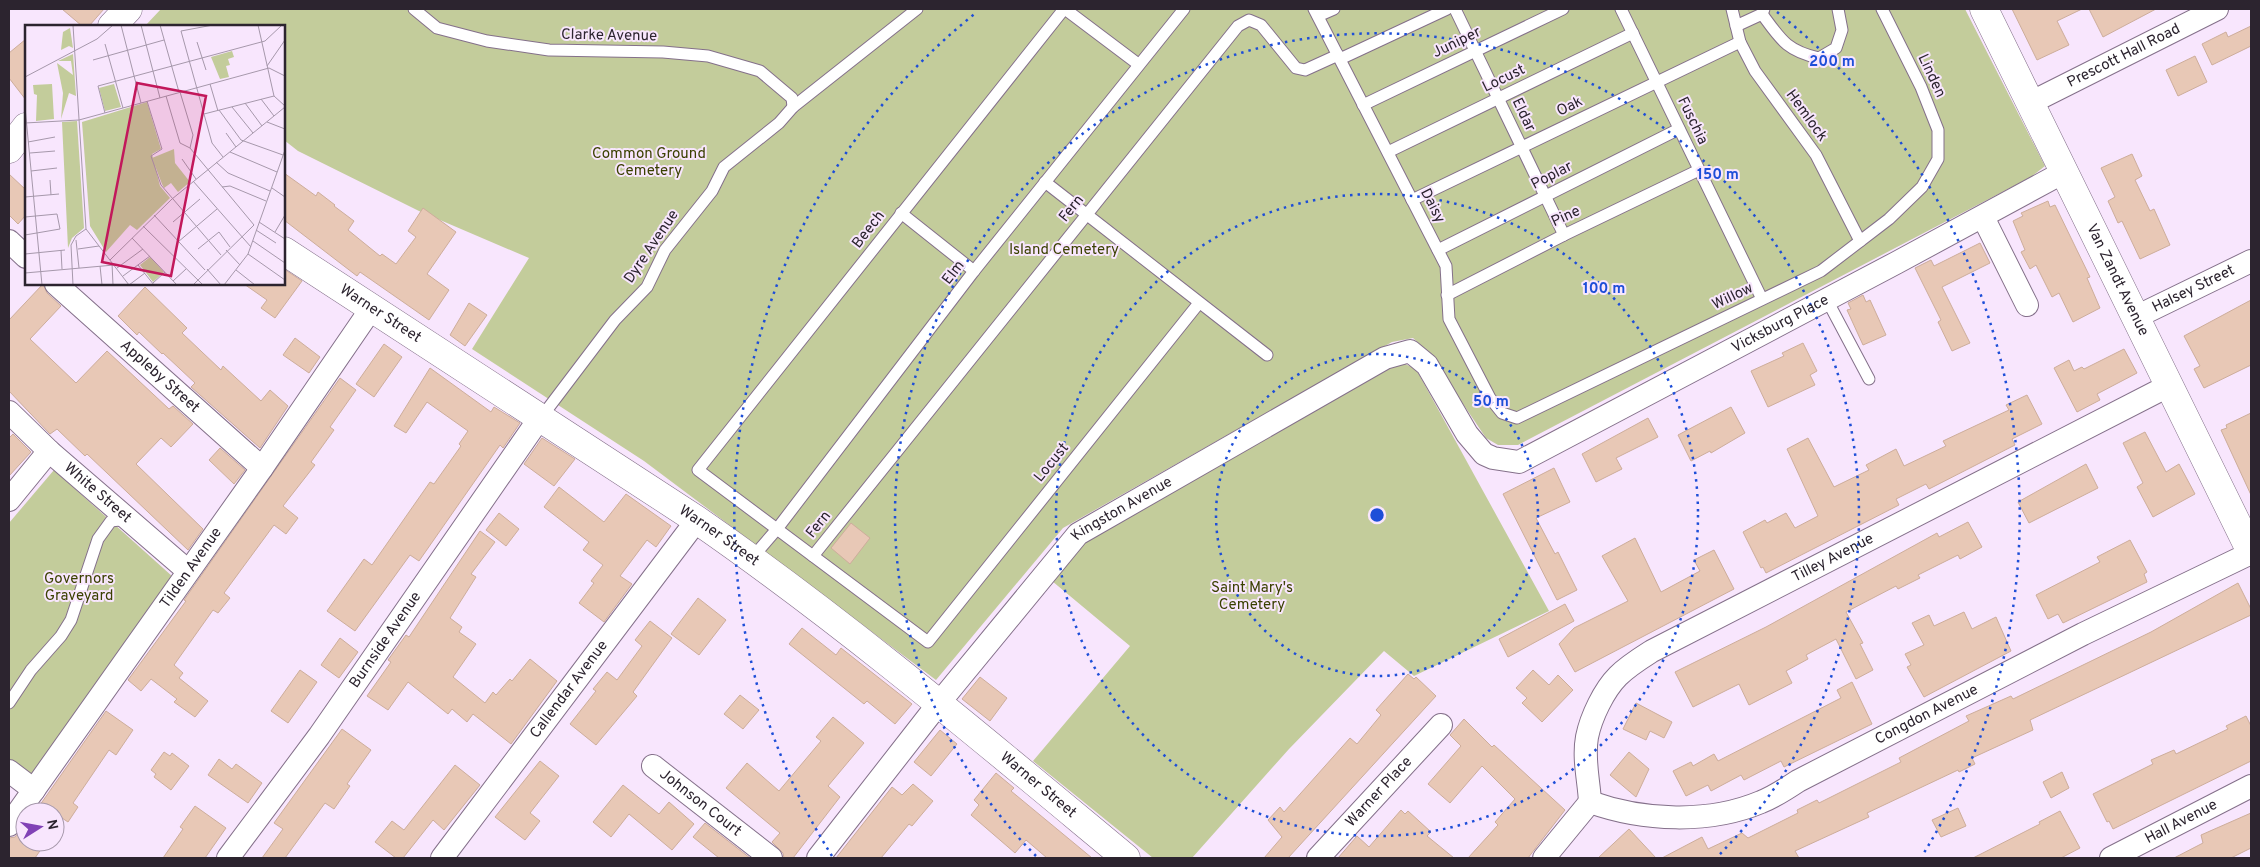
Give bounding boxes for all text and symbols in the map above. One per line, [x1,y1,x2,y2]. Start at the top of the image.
street label: Prescott Hall Road [2064,19,2184,92]
street label: Juniper [1430,23,1485,63]
inset map [25,25,285,285]
street label: Clarke Avenue [561,26,657,46]
street label: Linden [1913,51,1949,101]
text: 200 m [1809,53,1855,72]
street label: Locust [1479,61,1529,97]
street label: Hemlock [1781,86,1831,146]
street label: Oak [1554,93,1586,121]
street label: Fuschia [1672,94,1712,148]
street label: Eldar [1507,95,1539,135]
park label: Common Ground Cemetery [592,145,706,181]
street label: Poplar [1528,157,1576,194]
text: 150 m [1697,166,1739,185]
street label: Daisy [1415,185,1449,227]
street label: Fern [1055,191,1089,227]
street label: Pine [1548,202,1584,232]
street label: Dyre Avenue [620,207,684,287]
street label: Beech [848,207,890,253]
street label: Van Zandt Avenue [2082,221,2153,339]
park label: Island Cemetery [1009,241,1119,260]
street label: Elm [939,257,969,289]
street label: Halsey Street [2149,261,2238,317]
street label: Willow [1709,279,1757,315]
street label: Warner Street [336,280,425,347]
text: 100 m [1583,280,1625,299]
street label: Vicksburg Place [1728,291,1832,358]
street label: Appleby Street [116,336,203,417]
text: 50 m [1473,393,1509,412]
street label: Locust [1030,439,1074,487]
street label: White Street [60,458,135,527]
street label: Kingston Avenue [1067,472,1176,545]
street label: Warner Street [675,501,763,571]
centre of rings [1368,506,1386,524]
street label: Fern [802,507,836,543]
street label: Tilden Avenue [156,524,226,612]
street label: Tilley Avenue [1789,529,1877,587]
park label: Governors Graveyard [44,570,114,606]
park label: Saint Mary's Cemetery [1211,579,1293,615]
street label: Burnside Avenue [346,588,426,692]
street label: Callendar Avenue [526,637,612,742]
street label: Congdon Avenue [1872,680,1981,749]
street label: Warner Street [996,748,1080,822]
street label: Warner Place [1342,753,1416,831]
street label: Johnson Court [655,765,745,841]
street label: Hall Avenue [2142,795,2221,848]
north arrow [15,802,65,852]
text: N [42,818,61,831]

